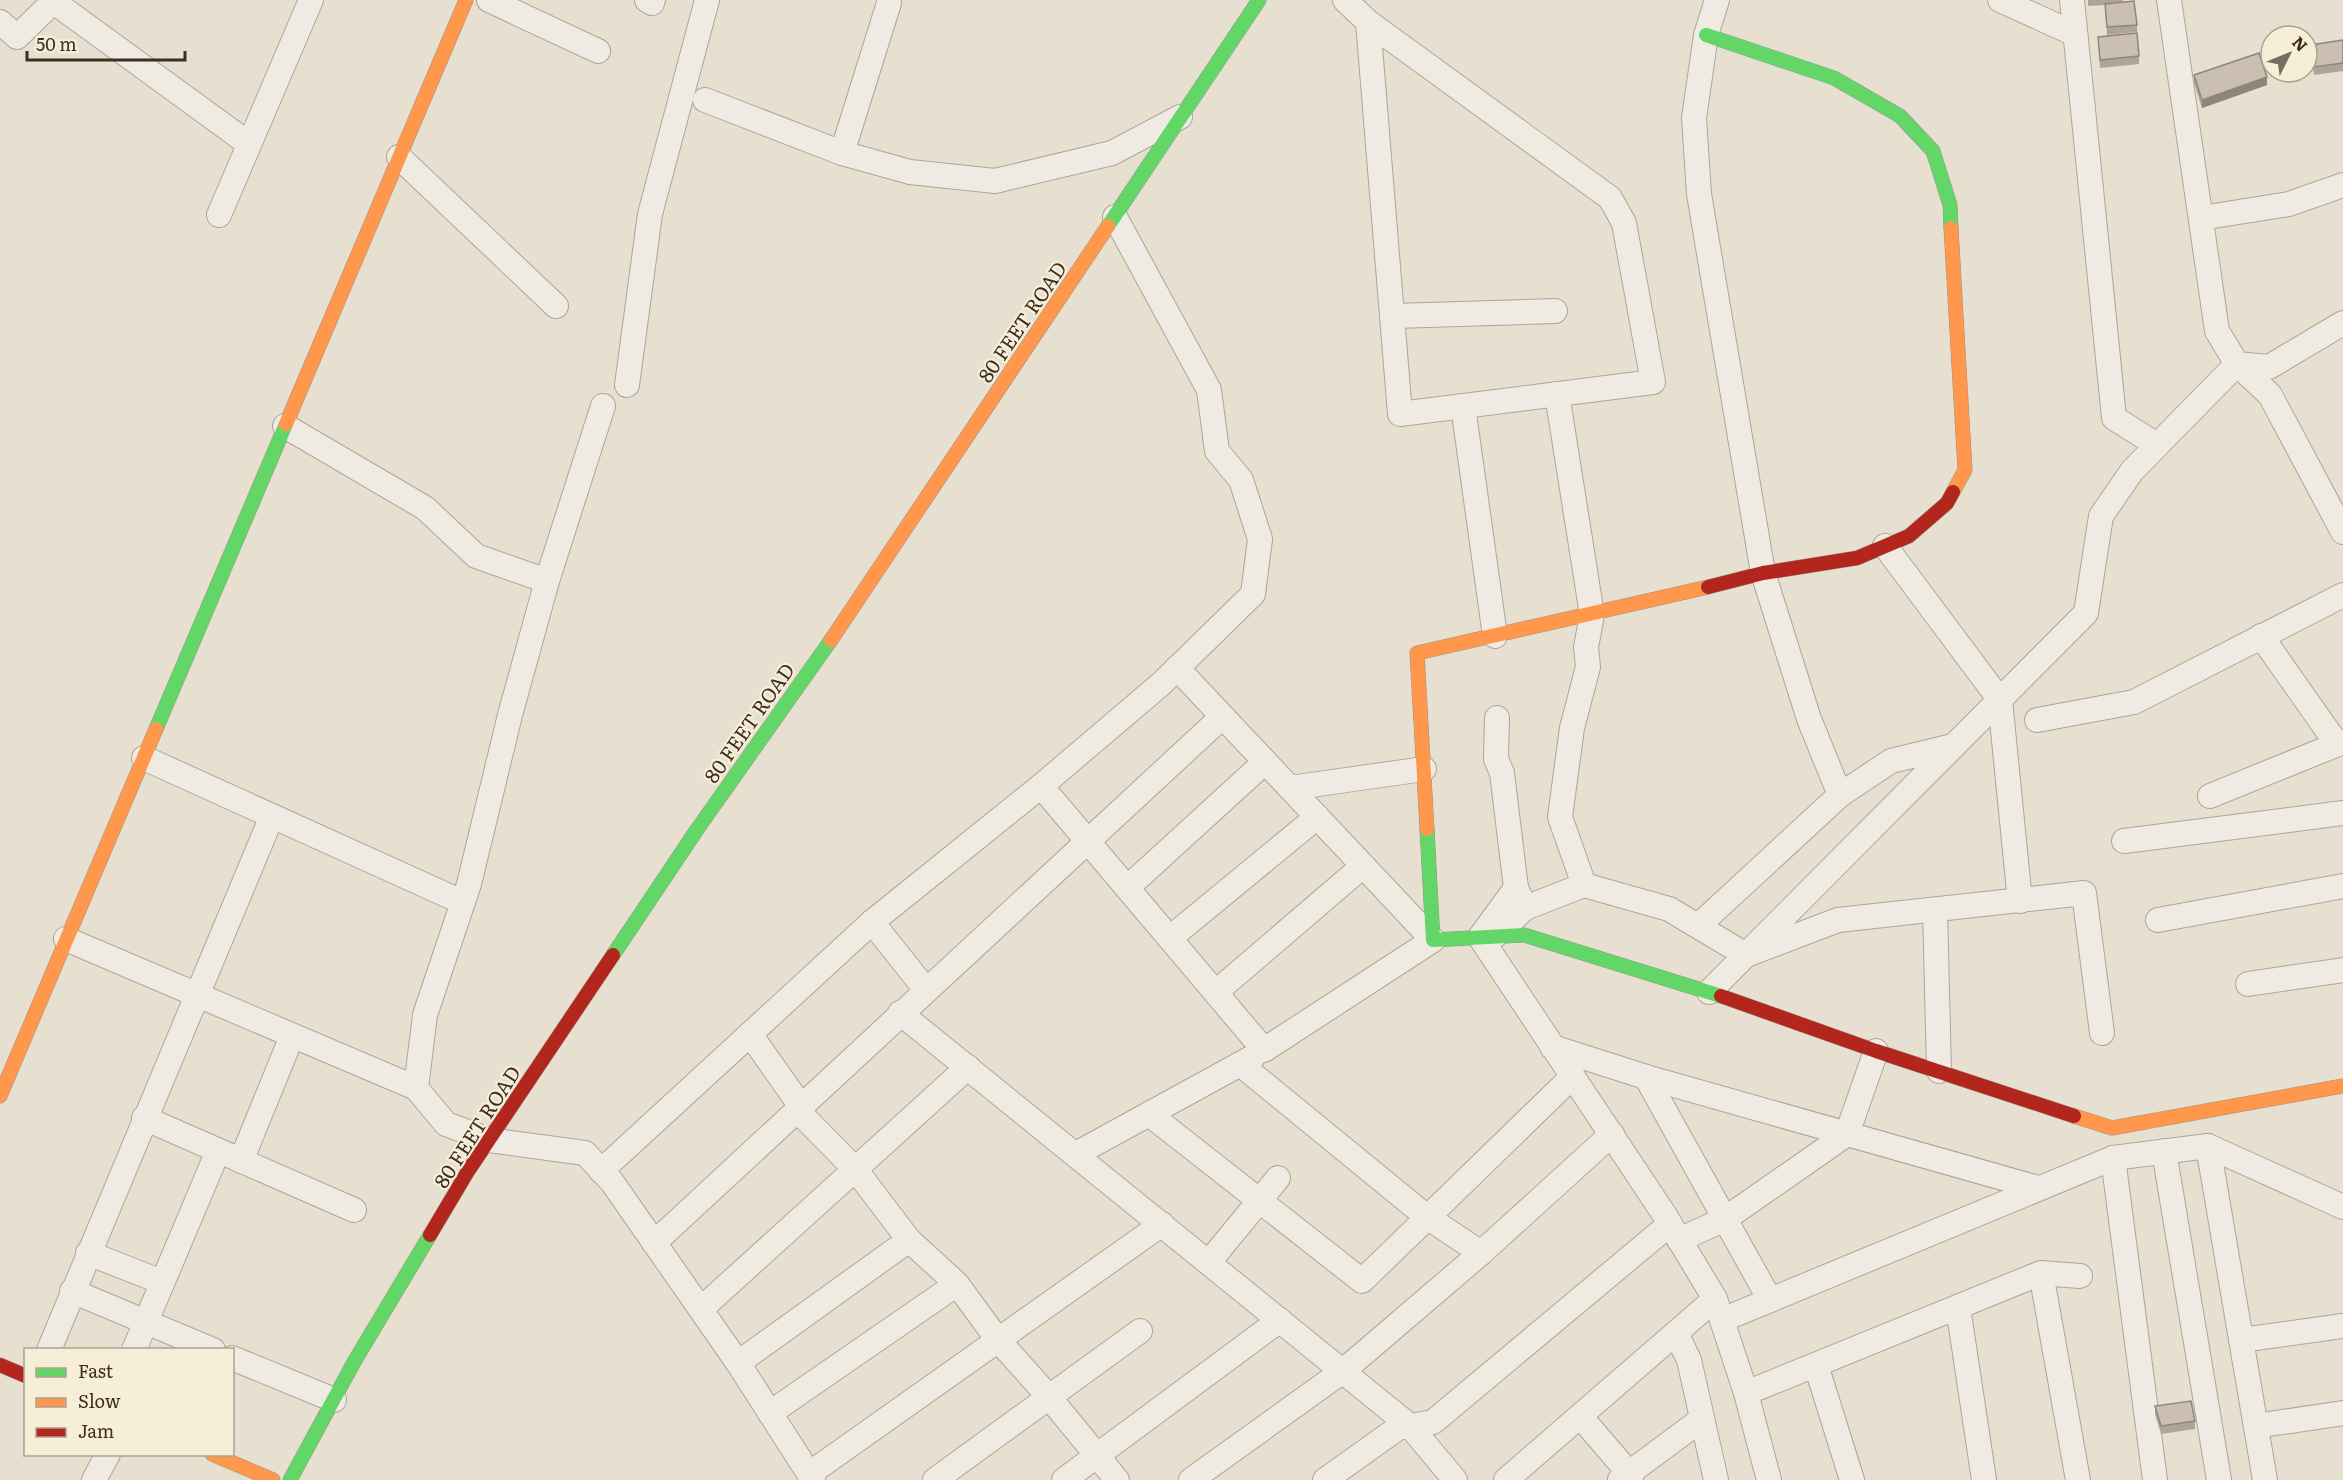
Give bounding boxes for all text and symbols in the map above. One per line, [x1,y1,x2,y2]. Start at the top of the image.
scale bar [27,24,184,62]
north arrow [2259,24,2319,84]
text: 50 m [36,30,77,57]
text: N [2287,30,2314,56]
street label: 80 FEET ROAD [969,254,1073,388]
street label: 80 FEET ROAD [695,656,801,788]
street label: 80 FEET ROAD [425,1059,527,1193]
legend [24,1348,234,1456]
text: Fast [78,1357,114,1384]
text: Slow [78,1387,121,1414]
text: Jam [78,1417,114,1444]

